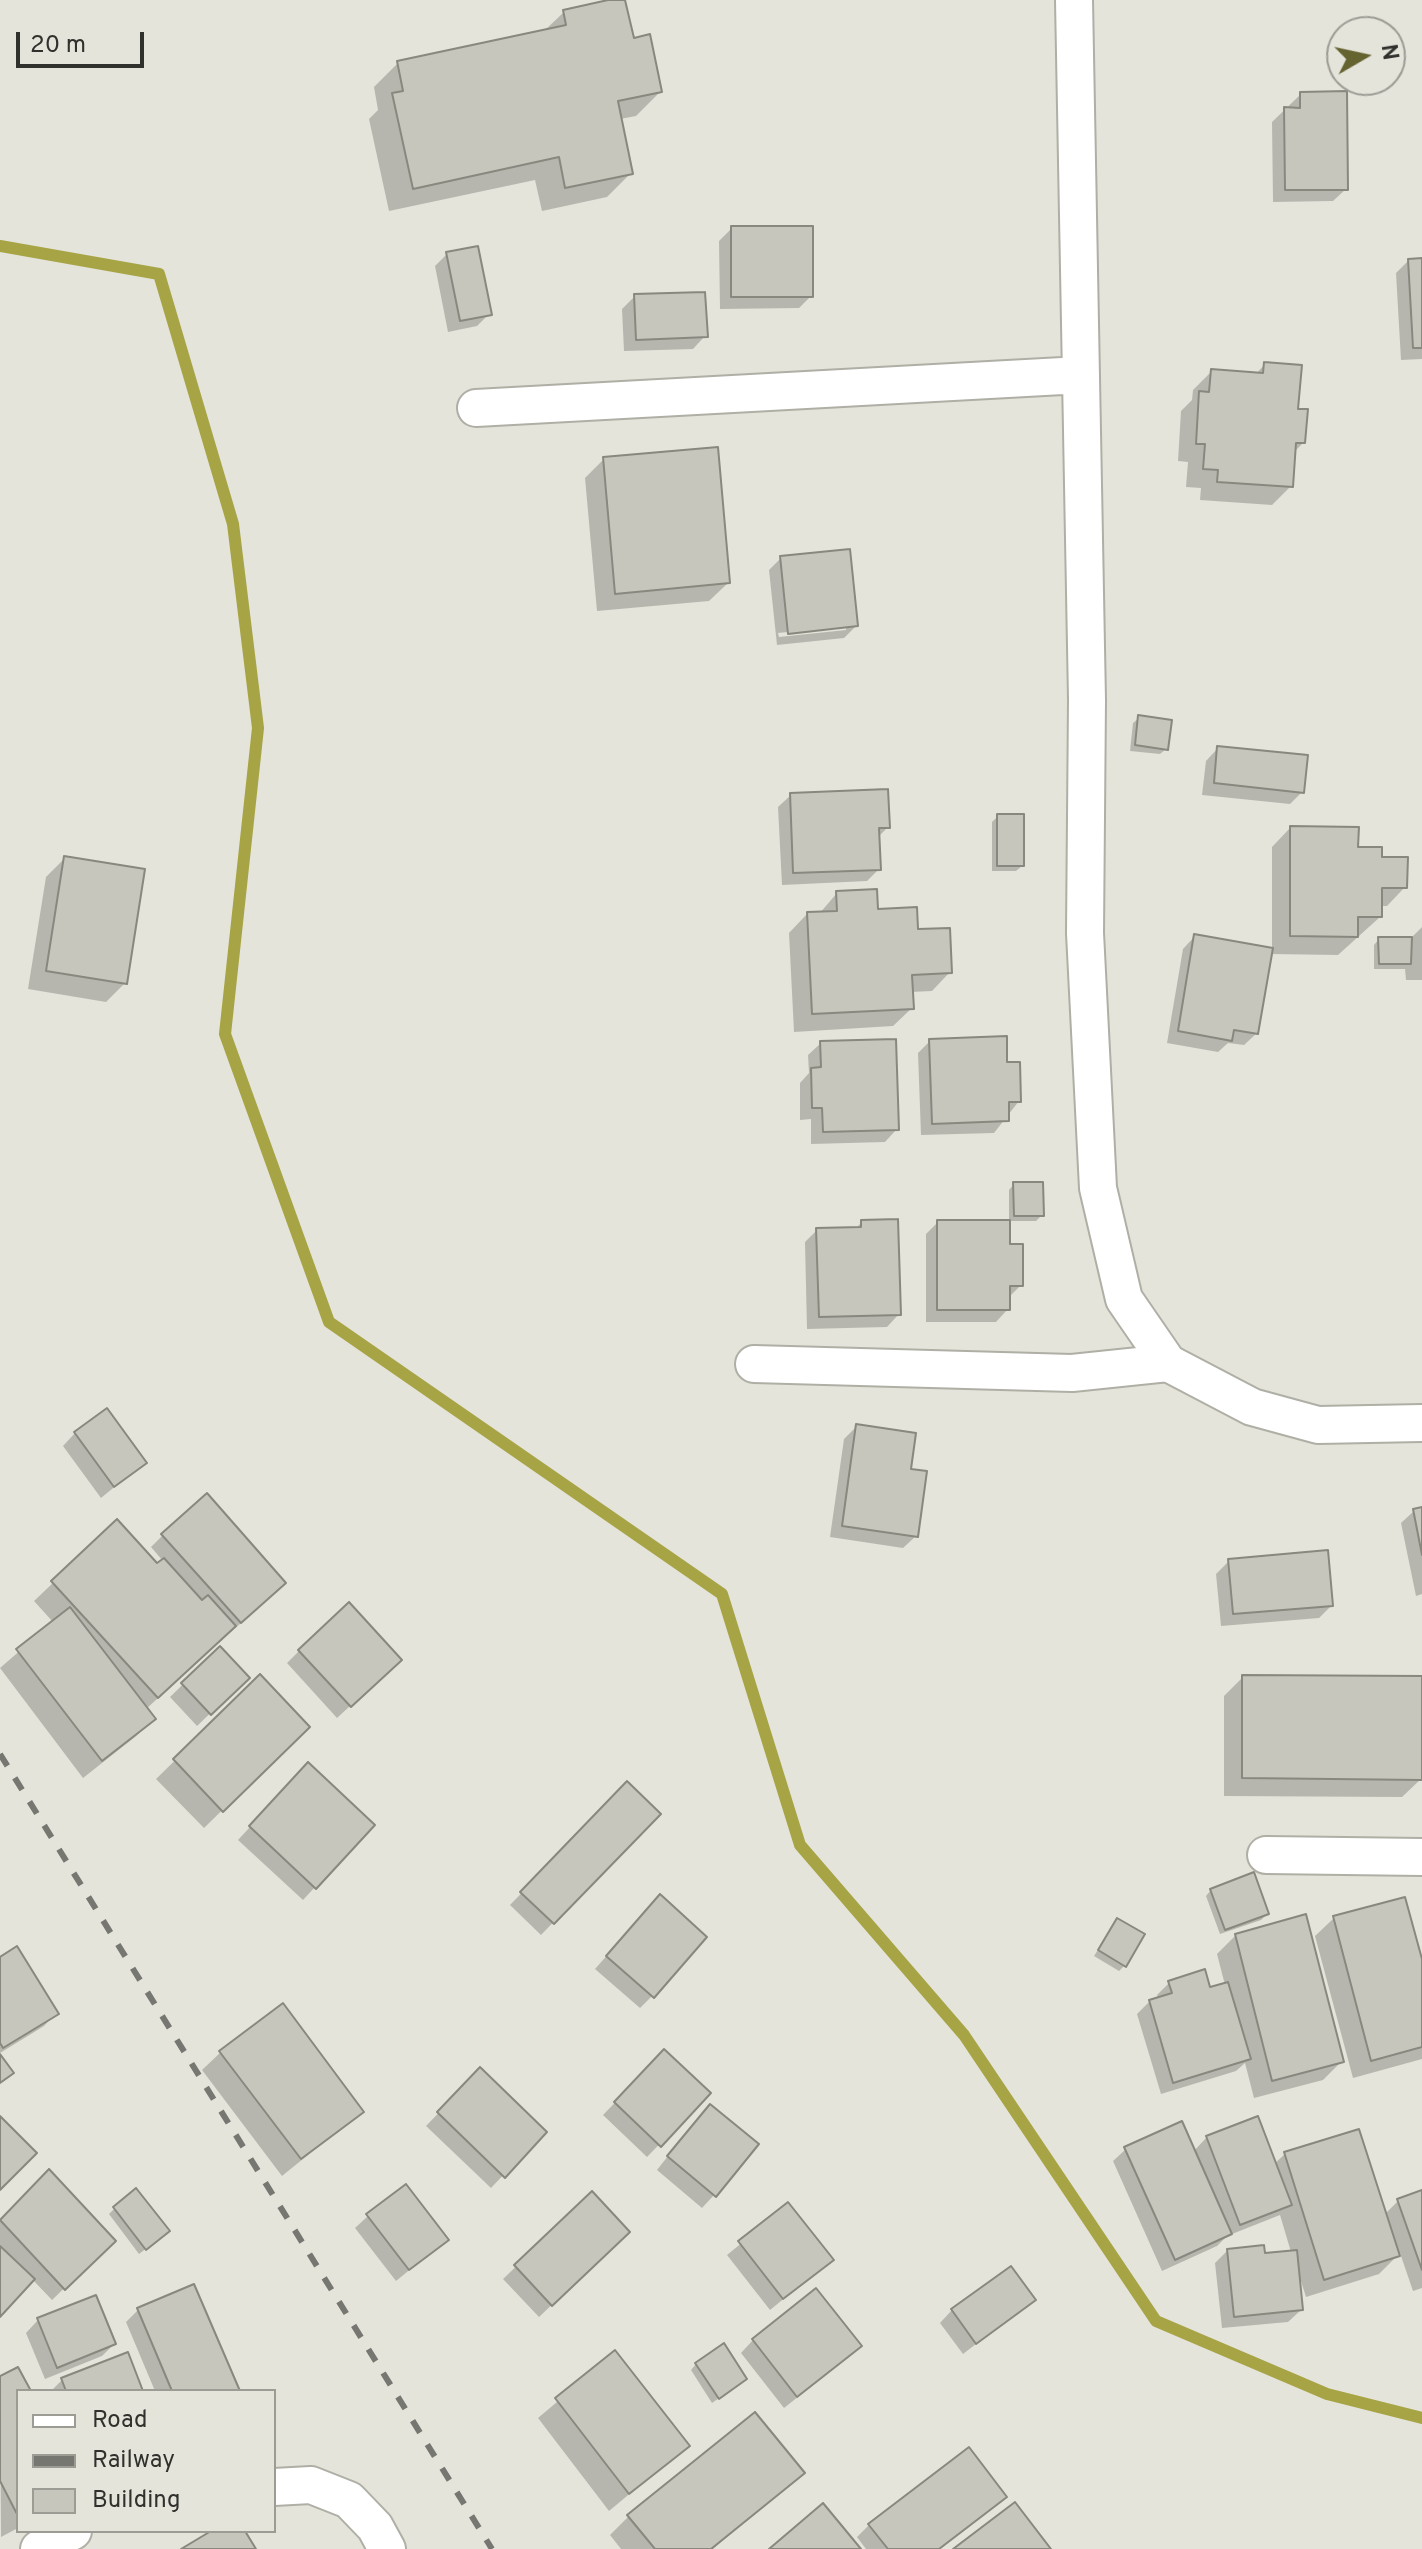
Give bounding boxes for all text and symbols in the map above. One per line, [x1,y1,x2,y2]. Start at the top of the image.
scale bar [20,16,148,66]
north arrow [1326,16,1406,96]
text: 20 m [30,31,86,61]
text: N [1374,43,1403,62]
legend [16,2389,276,2533]
text: Road [92,2406,148,2436]
text: Railway [92,2446,175,2476]
text: Building [92,2486,181,2516]

